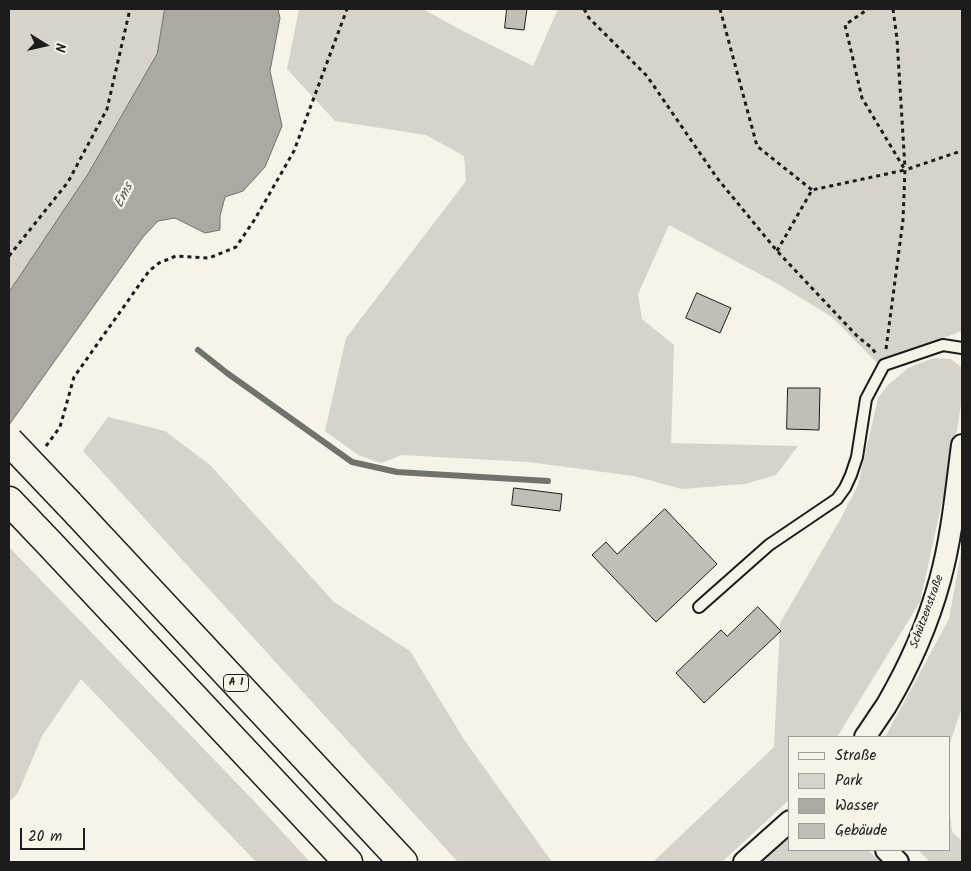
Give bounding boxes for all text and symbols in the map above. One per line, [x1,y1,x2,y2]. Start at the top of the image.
north arrow [20,20,70,70]
text: N [48,41,71,54]
water label: Ems [112,181,138,211]
street label: Schützenstraße [908,573,948,651]
road number: A 1 [224,674,248,691]
legend [788,736,951,851]
text: Straße [835,744,876,768]
text: Park [835,769,862,793]
text: Wasser [835,794,878,818]
scale bar [22,818,88,850]
text: Gebäude [835,819,887,843]
text: 20 m [28,825,62,849]

